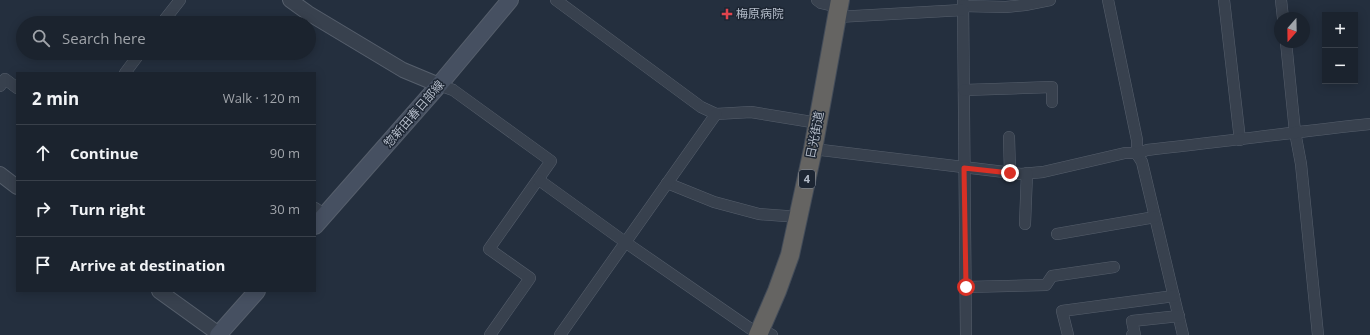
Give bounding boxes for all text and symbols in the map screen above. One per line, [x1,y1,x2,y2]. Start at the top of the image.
place label: 梅原病院 [736,5,784,22]
marker: 梅原病院 [721,8,733,20]
north arrow [1274,12,1310,48]
map controls [1322,12,1358,84]
button: + [1322,12,1358,48]
search box [16,16,316,60]
icon: search [30,27,52,49]
text: Search here [62,28,146,48]
button: − [1322,48,1358,84]
street label: 惣新田春日部線 [380,76,448,151]
text: 2 min [32,87,79,110]
text: Walk · 120 m [223,89,300,107]
street label: 日光街道 [802,110,827,160]
icon: ahead [32,142,54,164]
text: Continue [70,143,138,163]
text: 90 m [270,144,300,162]
route end [1001,164,1019,182]
road number: 4 [799,170,815,188]
icon: right [32,198,54,220]
text: Turn right [70,199,145,219]
text: 30 m [270,200,300,218]
icon: arrive [32,254,54,276]
text: Arrive at destination [70,255,225,275]
route start [957,278,975,296]

